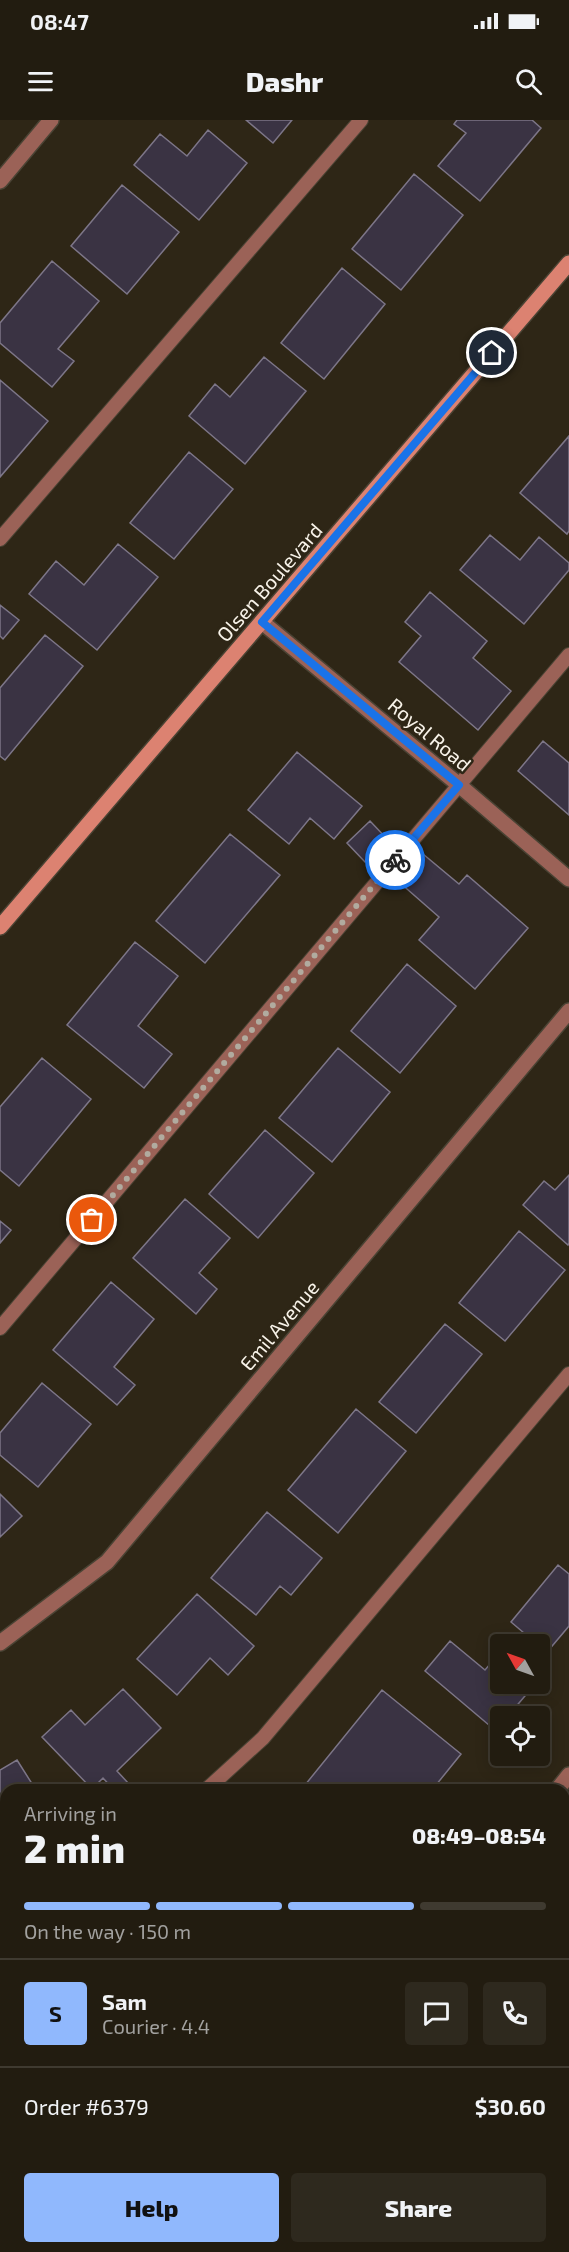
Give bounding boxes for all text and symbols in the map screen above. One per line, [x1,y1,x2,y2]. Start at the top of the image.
text: 08:47 [30,8,89,34]
icon: menu [24,65,57,98]
text: Dashr [246,65,323,97]
icon: search [512,65,545,98]
pin [466,327,517,378]
icon: home [475,336,508,369]
street label: Olsen Boulevard [211,518,327,646]
street label: Royal Road [384,692,476,776]
courier [365,830,425,890]
icon: bike [379,844,412,877]
pin [66,1194,117,1245]
icon: bag [75,1203,108,1236]
street label: Emil Avenue [234,1275,324,1375]
north arrow [490,1634,550,1694]
map controls [490,1634,550,1766]
button: locate [490,1706,550,1766]
text: Arriving in [24,1801,117,1825]
text: 08:49–08:54 [412,1822,546,1848]
text: 2 min [24,1824,125,1871]
text: On the way · 150 m [24,1919,191,1943]
button: chat [405,1982,468,2045]
button: phone [483,1982,546,2045]
text: Sam [102,1988,147,2014]
text: S [49,2000,62,2026]
text: Courier · 4.4 [102,2014,210,2038]
text: Order #6379 [24,2093,149,2119]
text: $30.60 [475,2093,546,2119]
button: Help [24,2173,279,2242]
button: Share [291,2173,546,2242]

